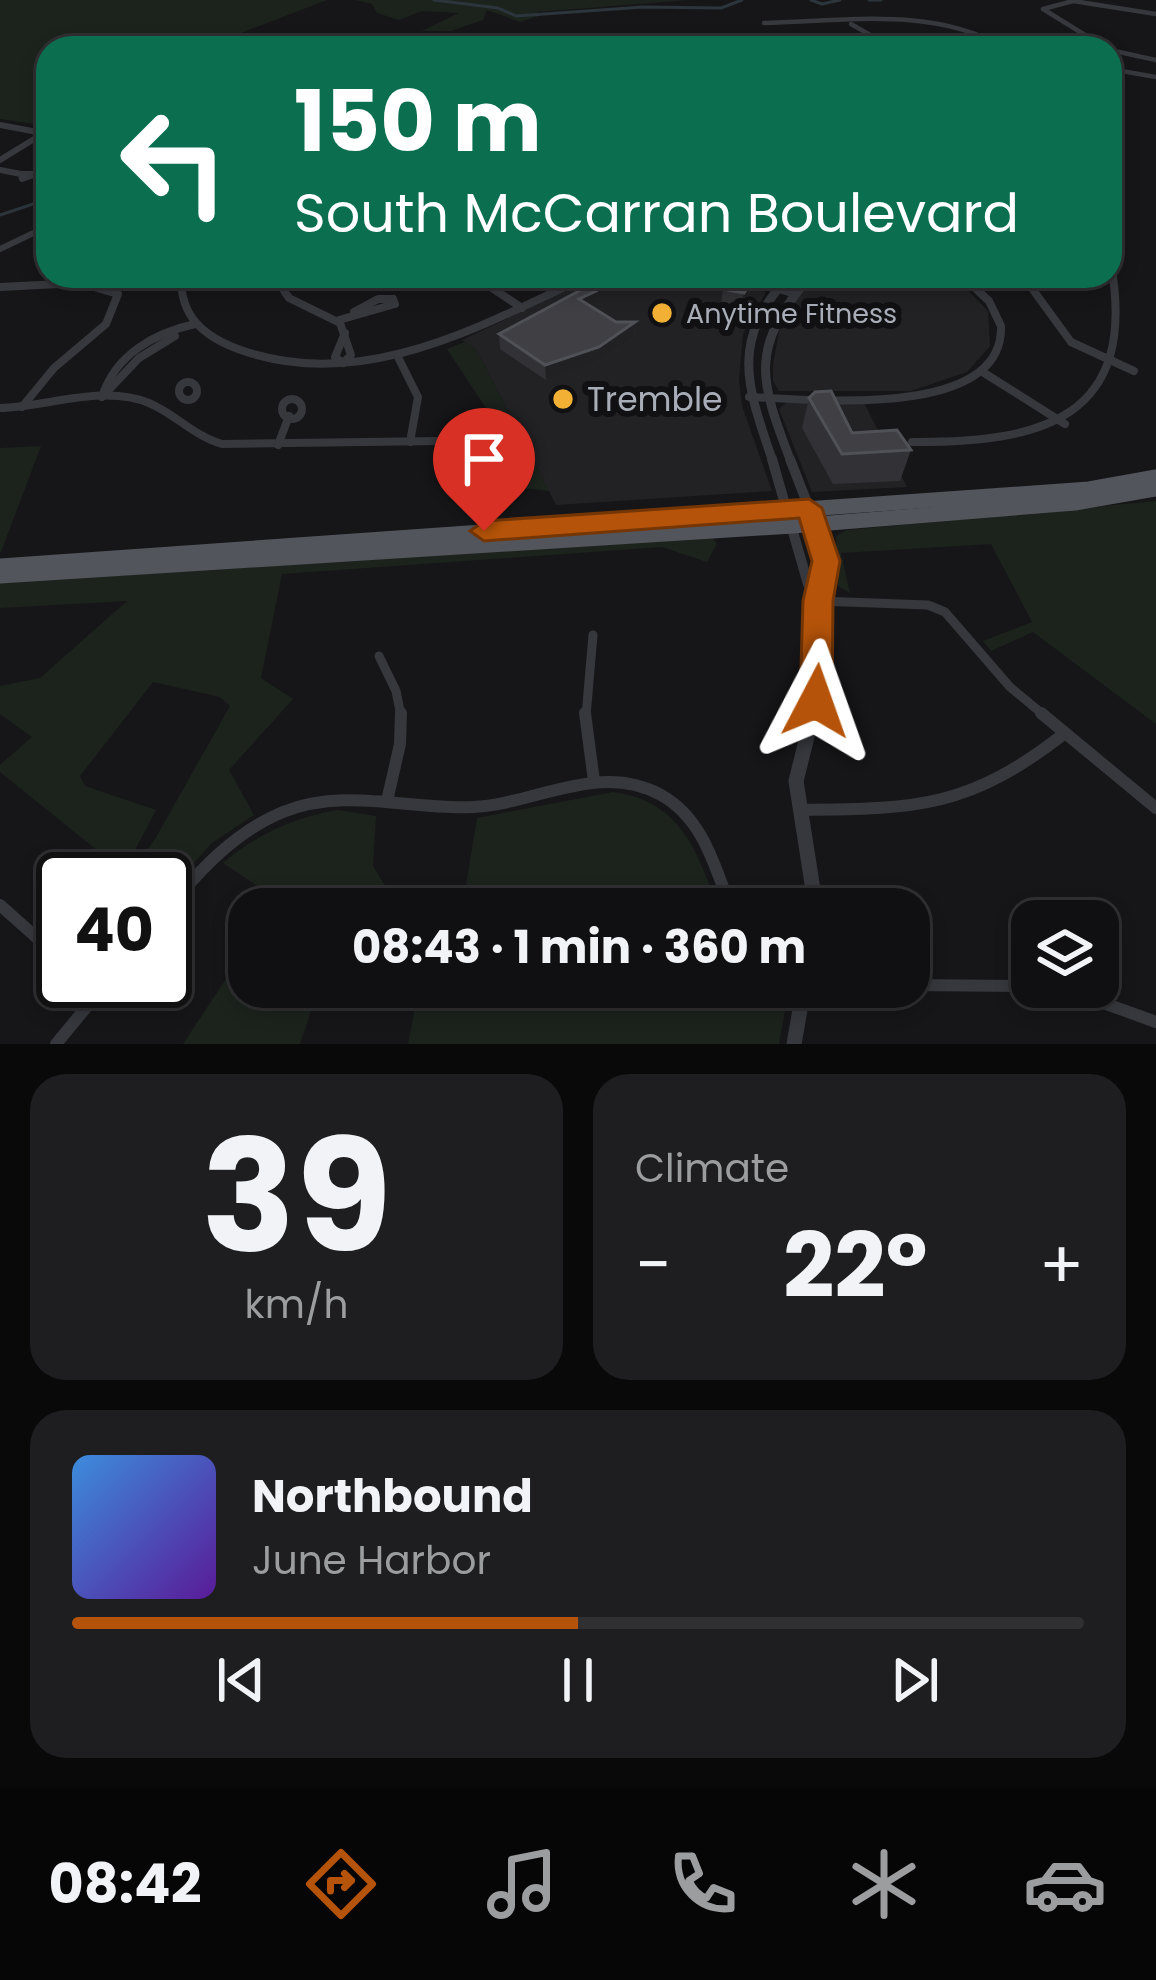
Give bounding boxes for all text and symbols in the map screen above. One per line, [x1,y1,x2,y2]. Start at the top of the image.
text: 150 m [294,63,542,180]
icon: left [96,84,252,240]
text: South McCarran Boulevard [294,175,1019,251]
place label: Anytime Fitness [686,295,897,332]
marker: Anytime Fitness [649,300,675,326]
place label: Tremble [587,376,723,423]
marker: Tremble [550,386,576,412]
pin [433,408,535,531]
icon: arrive [451,426,517,492]
position arrow [753,638,879,764]
speed limit sign: 40 [36,852,192,1008]
map controls [1011,900,1119,1008]
button: layers [1011,900,1119,1008]
text: 08:43 · 1 min · 360 m [352,916,806,979]
text: 39 [201,1087,392,1306]
text: Climate [635,1141,789,1196]
text: 22° [783,1202,927,1329]
text: − [635,1219,671,1311]
text: + [1039,1219,1084,1311]
text: km/h [245,1277,348,1332]
text: Northbound [252,1465,533,1528]
text: June Harbor [252,1533,491,1588]
icon: previous [208,1647,274,1713]
icon: pause [545,1647,611,1713]
icon: next [882,1647,948,1713]
icon: directions [299,1842,383,1926]
icon: music [480,1842,564,1926]
icon: phone [661,1842,745,1926]
icon: climate [842,1842,926,1926]
icon: car [1023,1842,1107,1926]
text: 08:42 [49,1846,202,1922]

